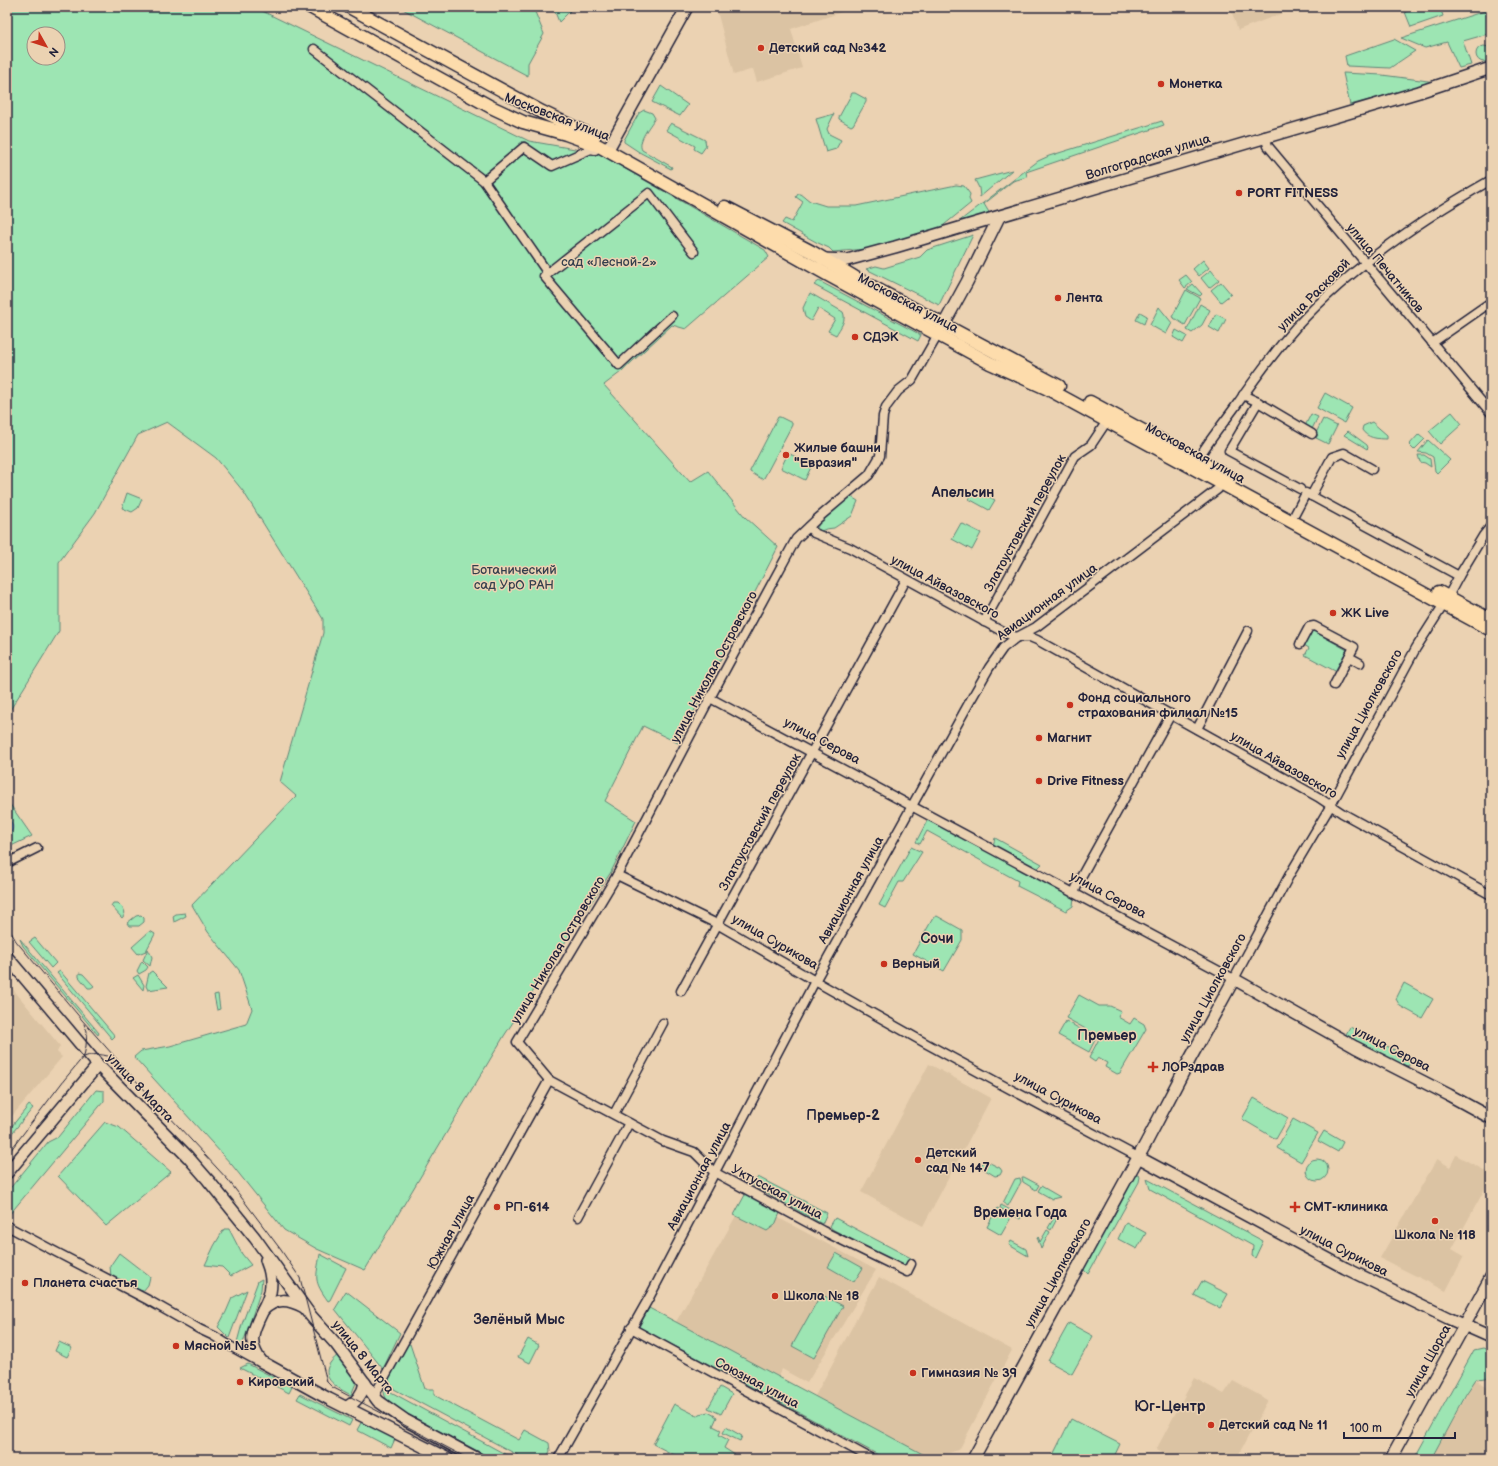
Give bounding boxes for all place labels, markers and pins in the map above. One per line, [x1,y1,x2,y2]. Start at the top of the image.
place label: Детский сад №342 [769,40,886,56]
marker: Детский сад №342 [756,43,766,53]
place label: Монетка [1169,76,1223,92]
marker: Монетка [1156,79,1166,89]
place label: PORT FITNESS [1247,185,1338,201]
marker: PORT FITNESS [1234,188,1244,198]
place label: Лента [1065,290,1103,306]
marker: Лента [1053,293,1063,303]
place label: СДЭК [863,329,899,345]
marker: СДЭК [850,332,860,342]
place label: Жилые башни "Евразия" [794,440,881,471]
marker: Жилые башни "Евразия" [781,450,791,460]
place label: ЖК Live [1341,605,1389,621]
marker: ЖК Live [1328,608,1338,618]
place label: Фонд социального страхования филиал №15 [1078,690,1238,721]
marker: Фонд социального страхования филиал №15 [1065,700,1075,710]
place label: Магнит [1047,730,1092,746]
marker: Магнит [1034,733,1044,743]
place label: Drive Fitness [1047,773,1124,789]
marker: Drive Fitness [1034,776,1044,786]
place label: Верный [892,956,940,972]
marker: Верный [879,959,889,969]
place label: ЛОРздрав [1161,1059,1224,1075]
marker: ЛОРздрав [1147,1061,1159,1073]
place label: Детский сад № 147 [926,1145,990,1176]
marker: Детский сад № 147 [913,1155,923,1165]
place label: РП-614 [505,1199,550,1215]
place label: СМТ-клиника [1304,1199,1388,1215]
marker: СМТ-клиника [1289,1201,1301,1213]
marker: РП-614 [492,1202,502,1212]
marker: Школа № 118 [1430,1216,1440,1226]
place label: Школа № 118 [1394,1227,1476,1243]
place label: Планета счастья [33,1275,137,1291]
marker: Планета счастья [20,1278,30,1288]
place label: Школа № 18 [783,1288,860,1304]
marker: Школа № 18 [770,1291,780,1301]
place label: Мясной №5 [184,1338,257,1354]
marker: Мясной №5 [171,1341,181,1351]
place label: Гимназия № 39 [921,1365,1017,1381]
marker: Гимназия № 39 [908,1368,918,1378]
place label: Кировский [248,1374,314,1390]
marker: Кировский [235,1377,245,1387]
place label: Детский сад № 11 [1219,1417,1328,1433]
marker: Детский сад № 11 [1206,1420,1216,1430]

